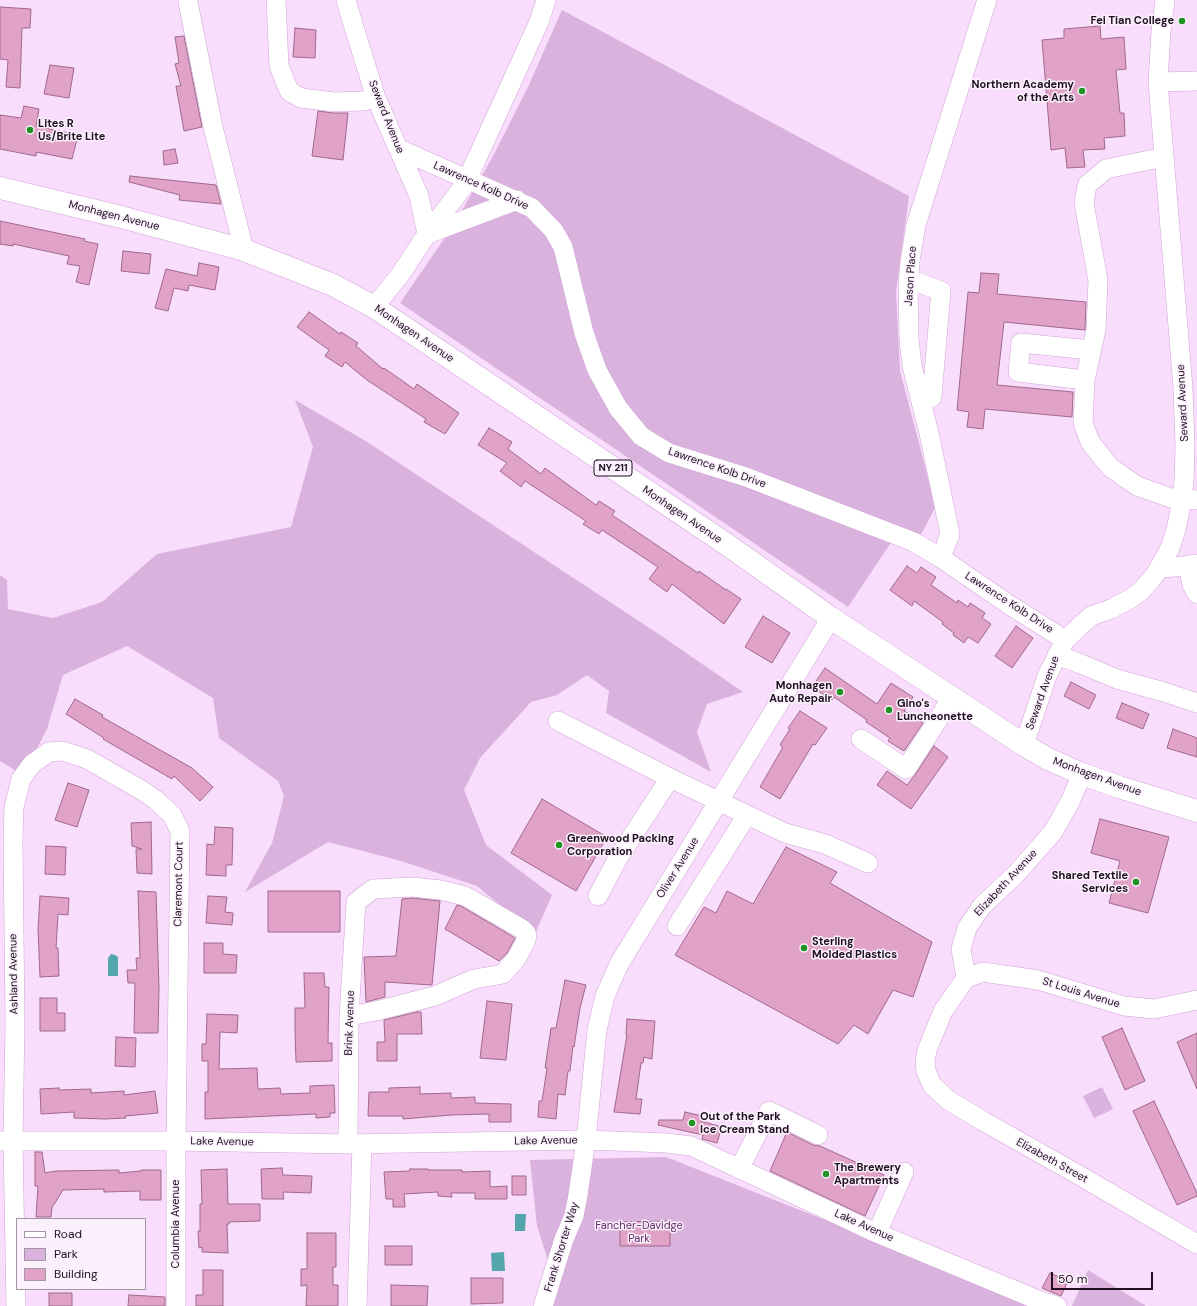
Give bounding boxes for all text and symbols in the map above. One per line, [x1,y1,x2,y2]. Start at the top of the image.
place label: Fei Tian College [1090,14,1174,28]
marker: Fei Tian College [1177,16,1187,26]
place label: Northern Academy of the Arts [971,78,1074,104]
street label: Seward Avenue [365,79,407,155]
marker: Northern Academy of the Arts [1077,86,1087,96]
place label: Lites R Us/Brite Lite [38,117,105,143]
marker: Lites R Us/Brite Lite [25,125,35,135]
street label: Lawrence Kolb Drive [431,159,531,213]
street label: Monhagen Avenue [67,198,161,234]
street label: Jason Place [902,246,920,306]
street label: Monhagen Avenue [372,302,456,366]
street label: Seward Avenue [1174,364,1192,442]
street label: Lawrence Kolb Drive [666,445,768,491]
road number: NY 211 [594,460,632,476]
street label: Monhagen Avenue [640,483,724,547]
street label: Lawrence Kolb Drive [962,569,1056,637]
street label: Seward Avenue [1024,654,1062,732]
place label: Monhagen Auto Repair [769,679,832,705]
marker: Monhagen Auto Repair [835,687,845,697]
place label: Gino's Luncheonette [897,697,973,723]
marker: Gino's Luncheonette [884,705,894,715]
street label: Monhagen Avenue [1051,755,1143,799]
place label: Greenwood Packing Corporation [567,832,674,858]
street label: Oliver Avenue [654,835,702,901]
marker: Greenwood Packing Corporation [554,840,564,850]
street label: Claremont Court [172,841,186,927]
street label: Elizabeth Avenue [972,847,1040,919]
place label: Shared Textile Services [1052,869,1128,895]
marker: Shared Textile Services [1131,877,1141,887]
street label: Ashland Avenue [7,933,21,1015]
place label: Sterling Molded Plastics [812,935,897,961]
marker: Sterling Molded Plastics [799,943,809,953]
street label: St Louis Avenue [1041,975,1121,1011]
street label: Brink Avenue [342,990,358,1056]
place label: Out of the Park Ice Cream Stand [700,1110,789,1136]
marker: Out of the Park Ice Cream Stand [687,1118,697,1128]
street label: Lake Avenue [514,1134,578,1148]
street label: Lake Avenue [190,1135,254,1149]
street label: Elizabeth Street [1014,1136,1090,1186]
place label: The Brewery Apartments [834,1161,901,1187]
marker: The Brewery Apartments [821,1169,831,1179]
street label: Columbia Avenue [169,1180,183,1268]
street label: Frank Shorter Way [542,1200,582,1294]
street label: Lake Avenue [832,1207,896,1245]
legend [16,1218,146,1290]
park label: Fancher-Davidge Park [595,1219,683,1245]
text: Road [54,1226,82,1242]
text: Park [54,1246,78,1262]
scale bar [1053,1264,1155,1290]
text: Building [54,1266,98,1282]
text: 50 m [1058,1271,1087,1287]

